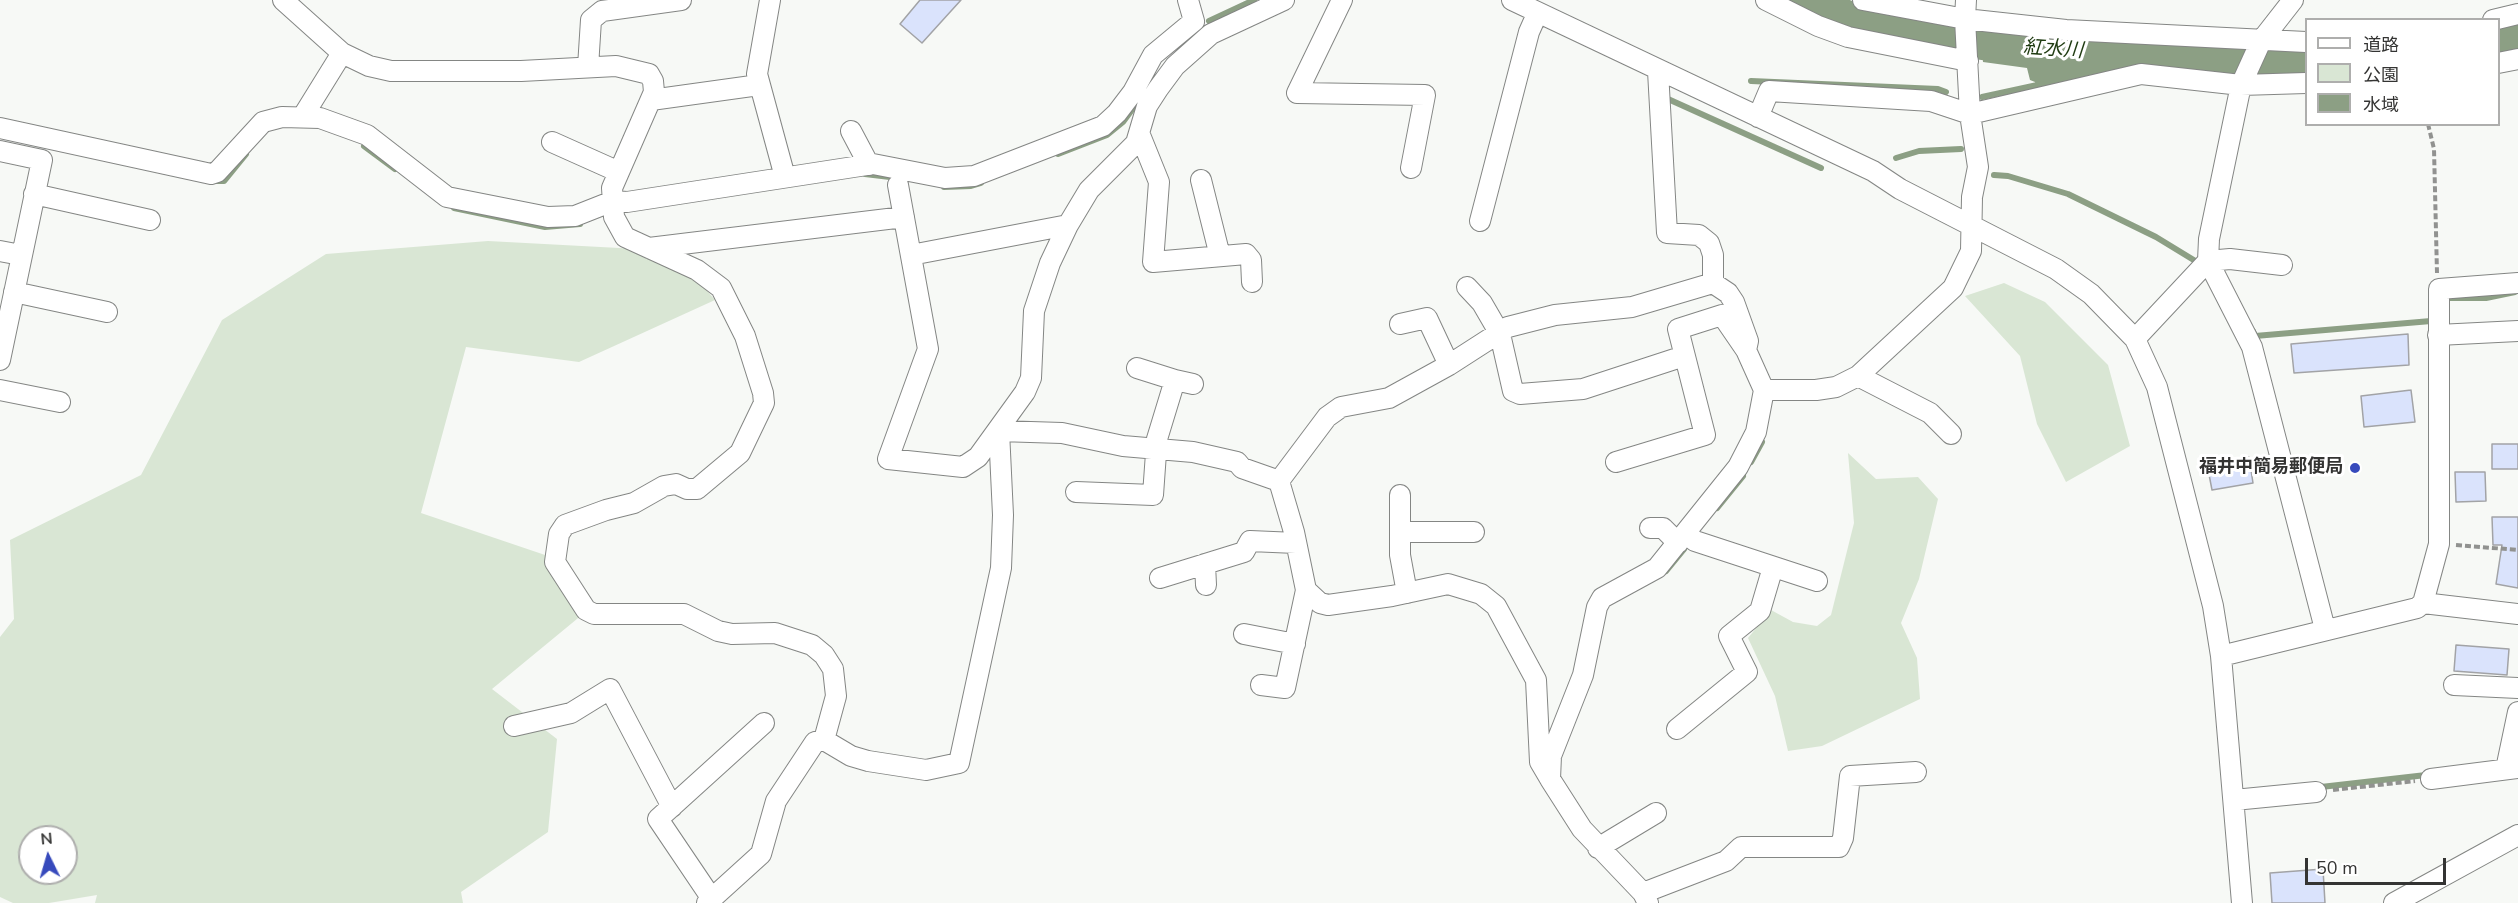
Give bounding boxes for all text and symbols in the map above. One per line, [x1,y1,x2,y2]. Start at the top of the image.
legend [2305,18,2500,126]
text: 道路 [2363,33,2399,57]
water label: 紅水川 [2022,36,2084,64]
text: 公園 [2363,63,2399,87]
text: 水域 [2363,93,2399,117]
place label: 福井中簡易郵便局 [2199,457,2343,479]
marker: 福井中簡易郵便局 [2348,461,2362,475]
north arrow [18,825,78,885]
text: N [40,828,54,851]
scale bar [2308,846,2449,884]
text: 50 m [2316,856,2358,880]

